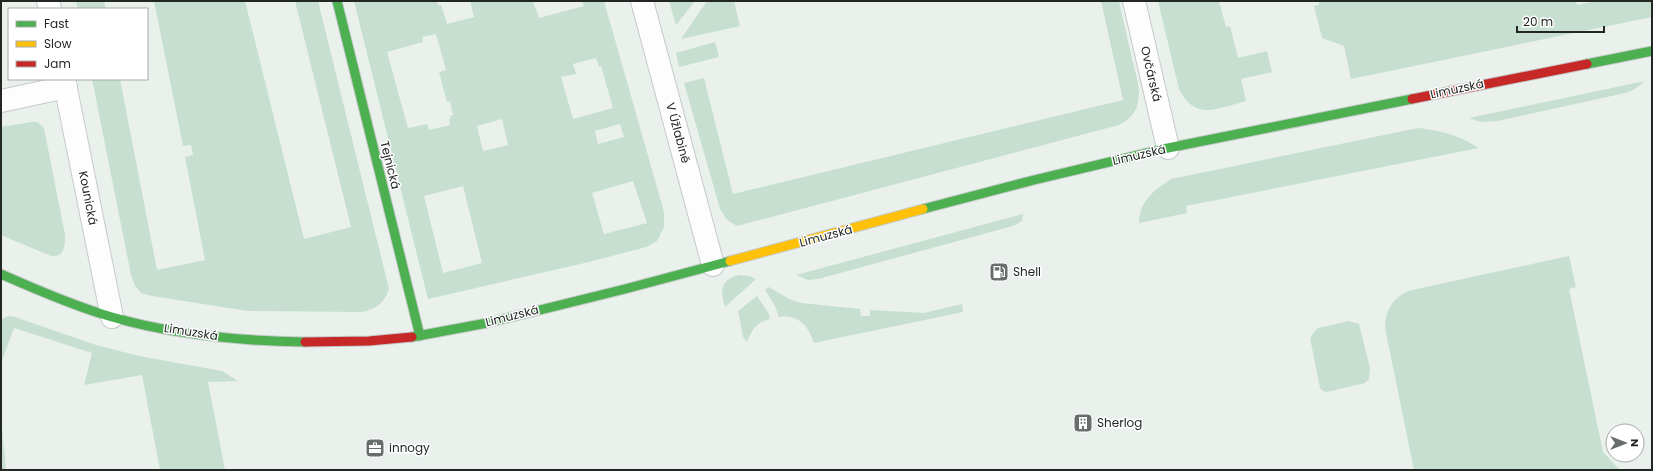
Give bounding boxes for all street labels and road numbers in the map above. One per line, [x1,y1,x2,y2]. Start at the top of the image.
street label: Ovčárská [1137,44,1166,103]
street label: Limuzská [1429,75,1485,102]
street label: V Úžlabině [662,101,695,165]
street label: Tejnická [376,139,405,191]
street label: Limuzská [1111,140,1167,169]
street label: Kounická [75,169,102,226]
street label: Limuzská [797,220,854,251]
street label: Limuzská [484,301,540,330]
street label: Limuzská [163,319,219,344]

